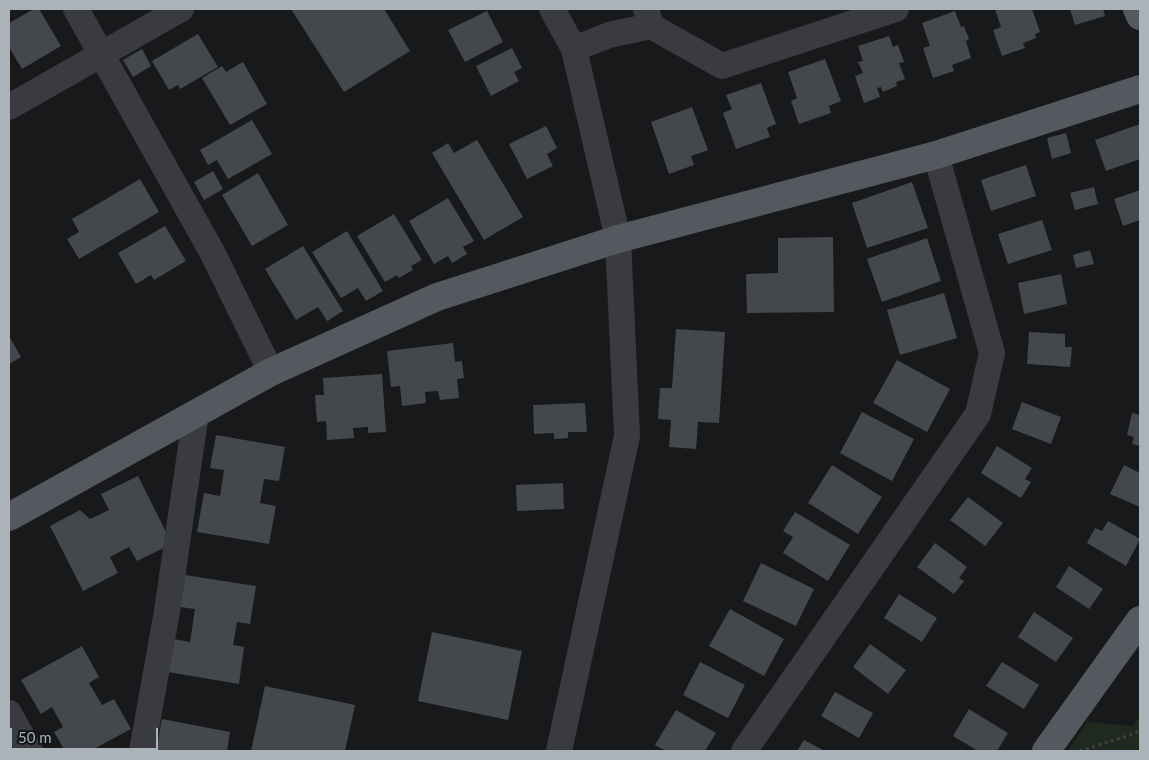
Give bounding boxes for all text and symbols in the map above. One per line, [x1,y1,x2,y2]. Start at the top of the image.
scale bar [12,718,160,750]
text: 50 m [18,728,52,746]

